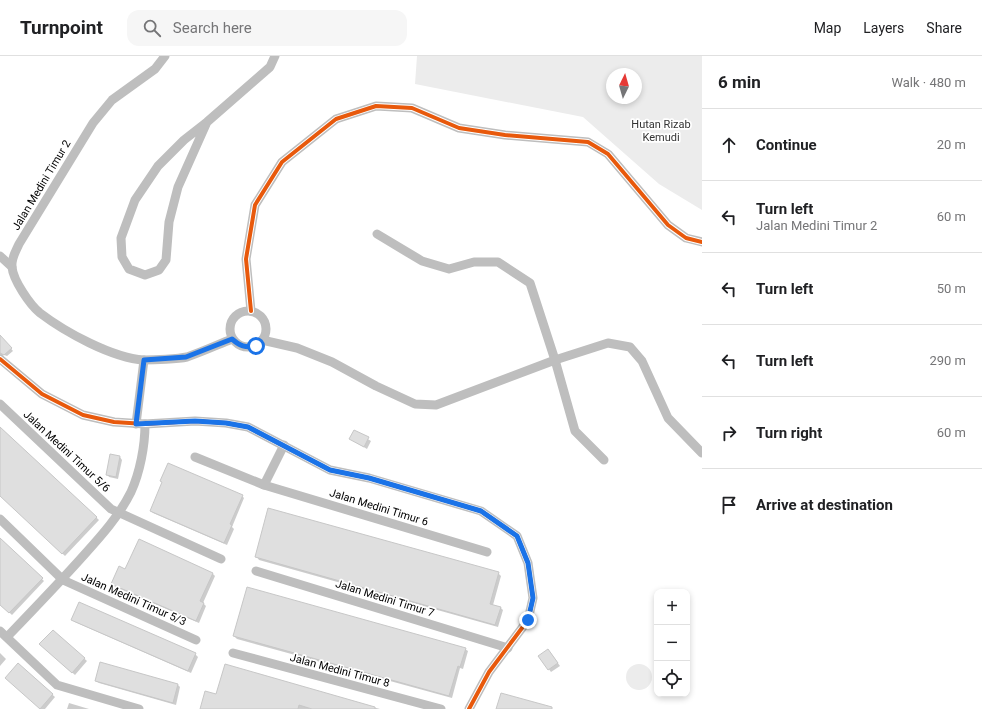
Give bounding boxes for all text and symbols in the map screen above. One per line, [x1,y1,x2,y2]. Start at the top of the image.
search box [127,10,407,46]
text: Turnpoint [20,16,103,39]
icon: search [141,17,163,39]
text: Search here [173,19,252,37]
text: Map [814,20,841,36]
text: Layers [863,20,904,36]
text: Share [926,20,962,36]
north arrow [606,68,642,104]
text: 6 min [718,72,761,92]
text: Walk · 480 m [891,75,966,90]
park label: Hutan Rizab Kemudi [631,118,691,144]
icon: ahead [718,134,740,156]
text: Continue [756,136,817,154]
text: 20 m [937,137,966,152]
street label: Jalan Medini Timur 2 [9,138,73,233]
text: Turn left [756,200,813,218]
icon: left [718,206,740,228]
text: 60 m [937,209,966,224]
text: Jalan Medini Timur 2 [756,218,877,233]
icon: left [718,278,740,300]
text: Turn left [756,280,813,298]
text: 50 m [937,281,966,296]
route start [247,337,265,355]
icon: left [718,350,740,372]
text: Turn left [756,352,813,370]
text: 290 m [929,353,966,368]
street label: Jalan Medini Timur 5/6 [21,408,113,495]
icon: right [718,422,740,444]
text: Turn right [756,424,822,442]
text: 60 m [937,425,966,440]
street label: Jalan Medini Timur 6 [328,486,430,529]
icon: arrive [718,494,740,516]
text: Arrive at destination [756,496,893,514]
street label: Jalan Medini Timur 5/3 [79,570,188,628]
street label: Jalan Medini Timur 7 [334,577,436,620]
map controls [654,589,690,697]
button: + [654,589,690,625]
route end [519,611,537,629]
button: − [654,625,690,661]
street label: Jalan Medini Timur 8 [289,651,391,690]
button: locate [654,661,690,697]

